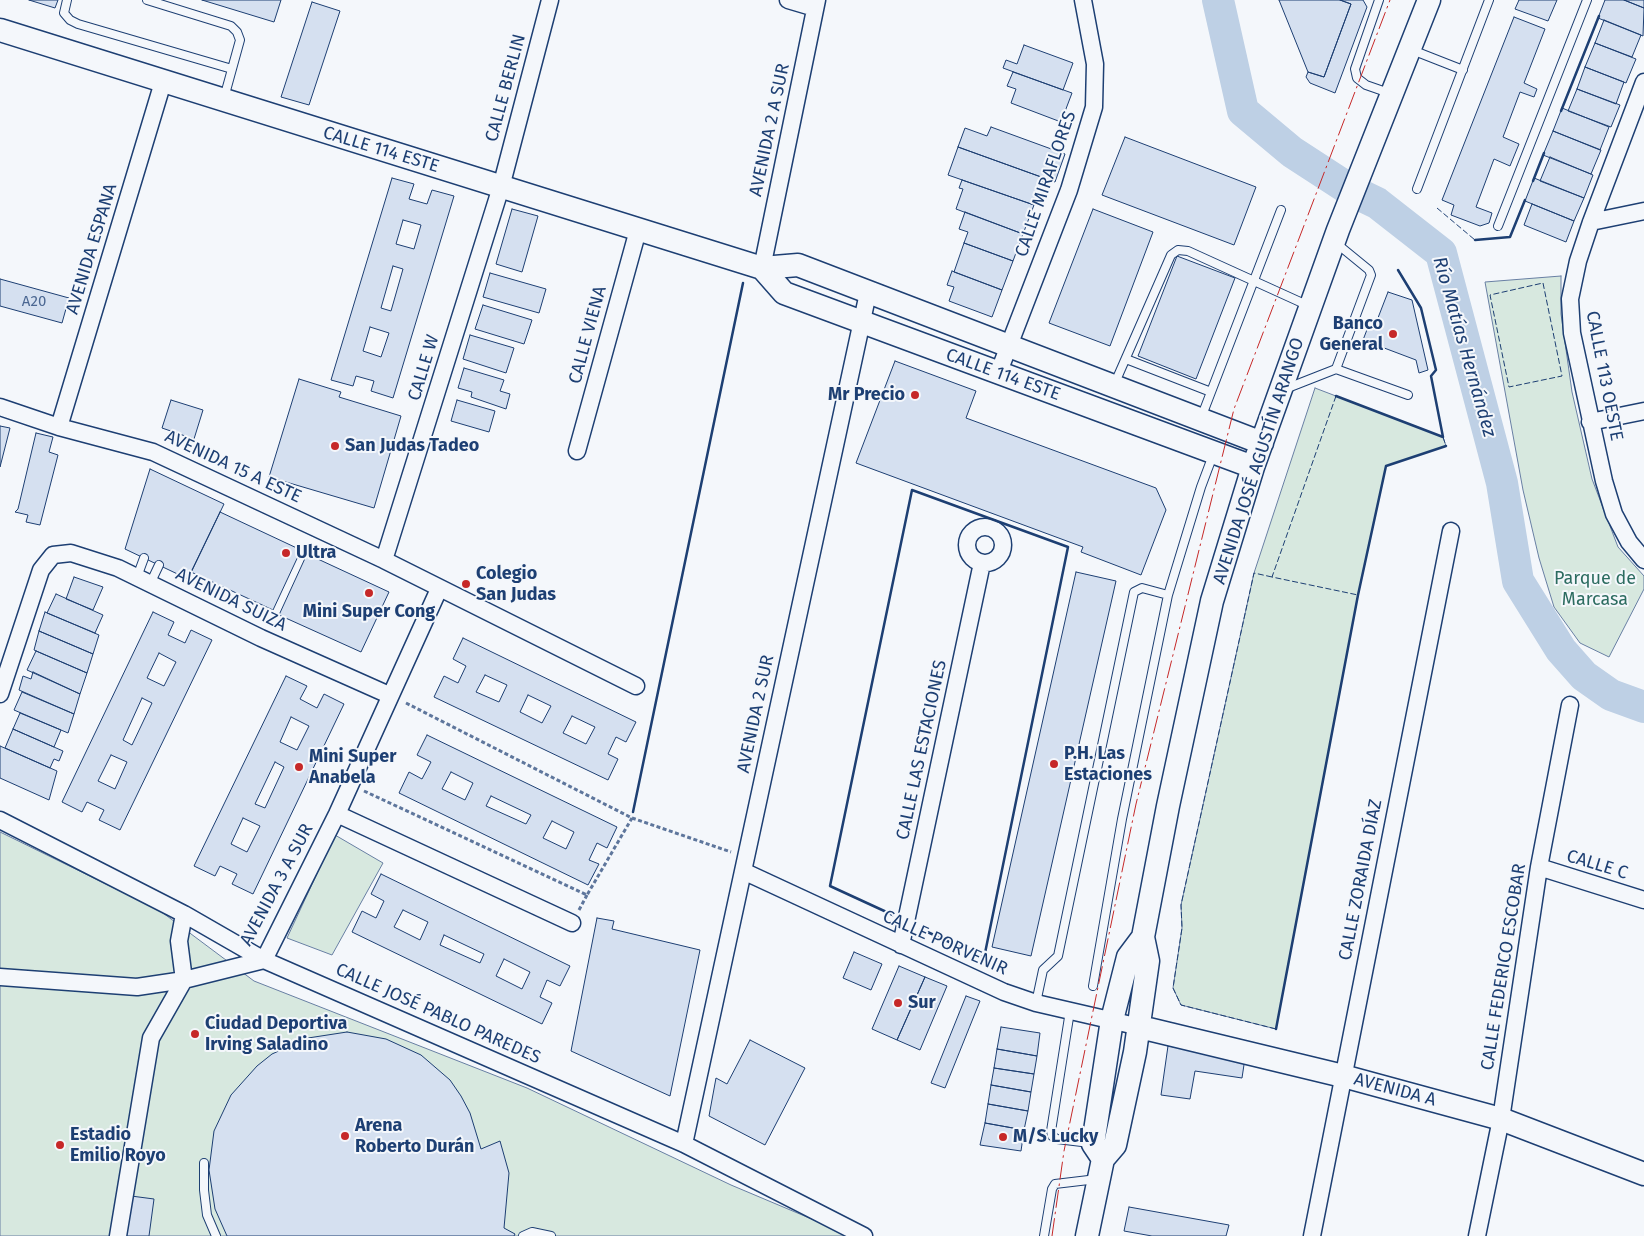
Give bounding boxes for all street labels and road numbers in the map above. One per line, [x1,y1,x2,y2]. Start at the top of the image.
street label: CALLE BERLIN [481,32,531,144]
street label: AVENIDA 2 A SUR [745,62,795,198]
street label: CALLE MIRAFLORES [1011,108,1081,260]
street label: CALLE 114 ESTE [320,122,442,178]
street label: AVENIDA ESPANA [62,181,122,317]
street label: CALLE VIENA [565,284,611,386]
street label: CALLE 113 OESTE [1581,309,1627,443]
street label: CALLE W [404,333,444,403]
street label: AVENIDA JOSÉ AGUSTÍN ARANGO [1209,335,1309,587]
street label: CALLE 114 ESTE [943,344,1063,406]
street label: AVENIDA 15 A ESTE [161,426,305,508]
street label: AVENIDA SUIZA [172,564,290,636]
street label: AVENIDA 2 SUR [733,653,779,775]
street label: CALLE LAS ESTACIONES [892,658,952,842]
street label: CALLE ZORAIDA DÍAZ [1335,798,1387,962]
street label: AVENIDA 3 A SUR [236,820,318,950]
street label: CALLE C [1564,845,1630,885]
street label: CALLE FEDERICO ESCOBAR [1477,862,1531,1072]
street label: CALLE PORVENIR [879,906,1011,980]
street label: CALLE JOSÉ PABLO PAREDES [332,959,544,1069]
street label: AVENIDA A [1352,1069,1438,1111]

